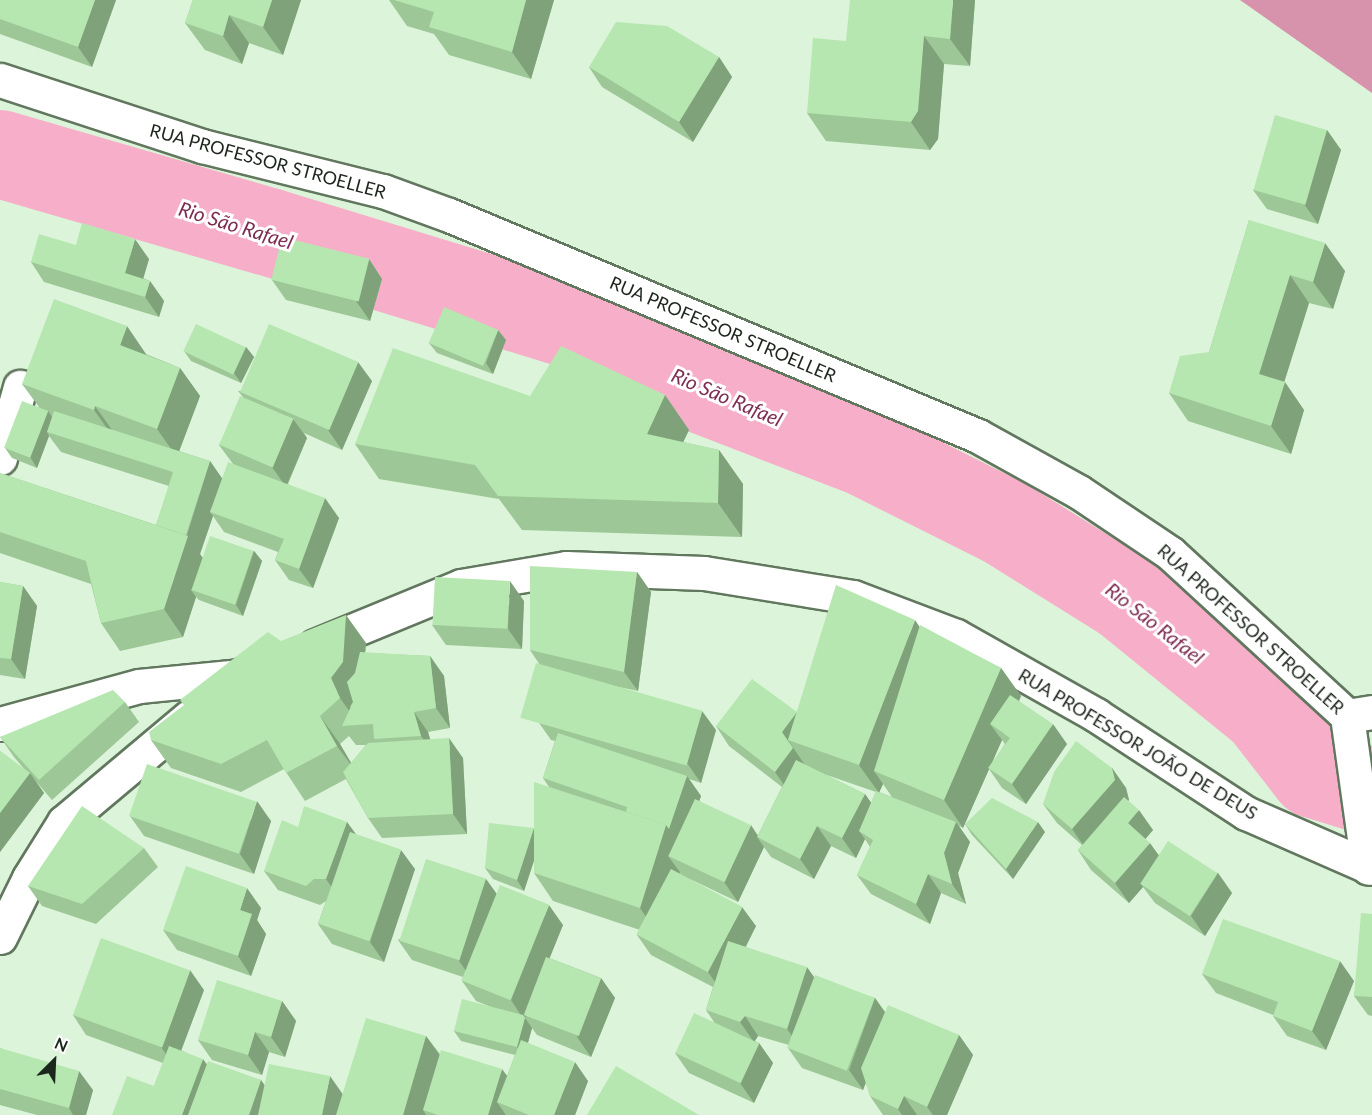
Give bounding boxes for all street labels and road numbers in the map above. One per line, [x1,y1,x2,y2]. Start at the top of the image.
street label: RUA PROFESSOR STROELLER [147,119,389,203]
street label: RUA PROFESSOR STROELLER [606,271,840,387]
street label: RUA PROFESSOR STROELLER [1153,539,1349,719]
street label: RUA PROFESSOR JOÃO DE DEUS [1014,664,1262,824]

